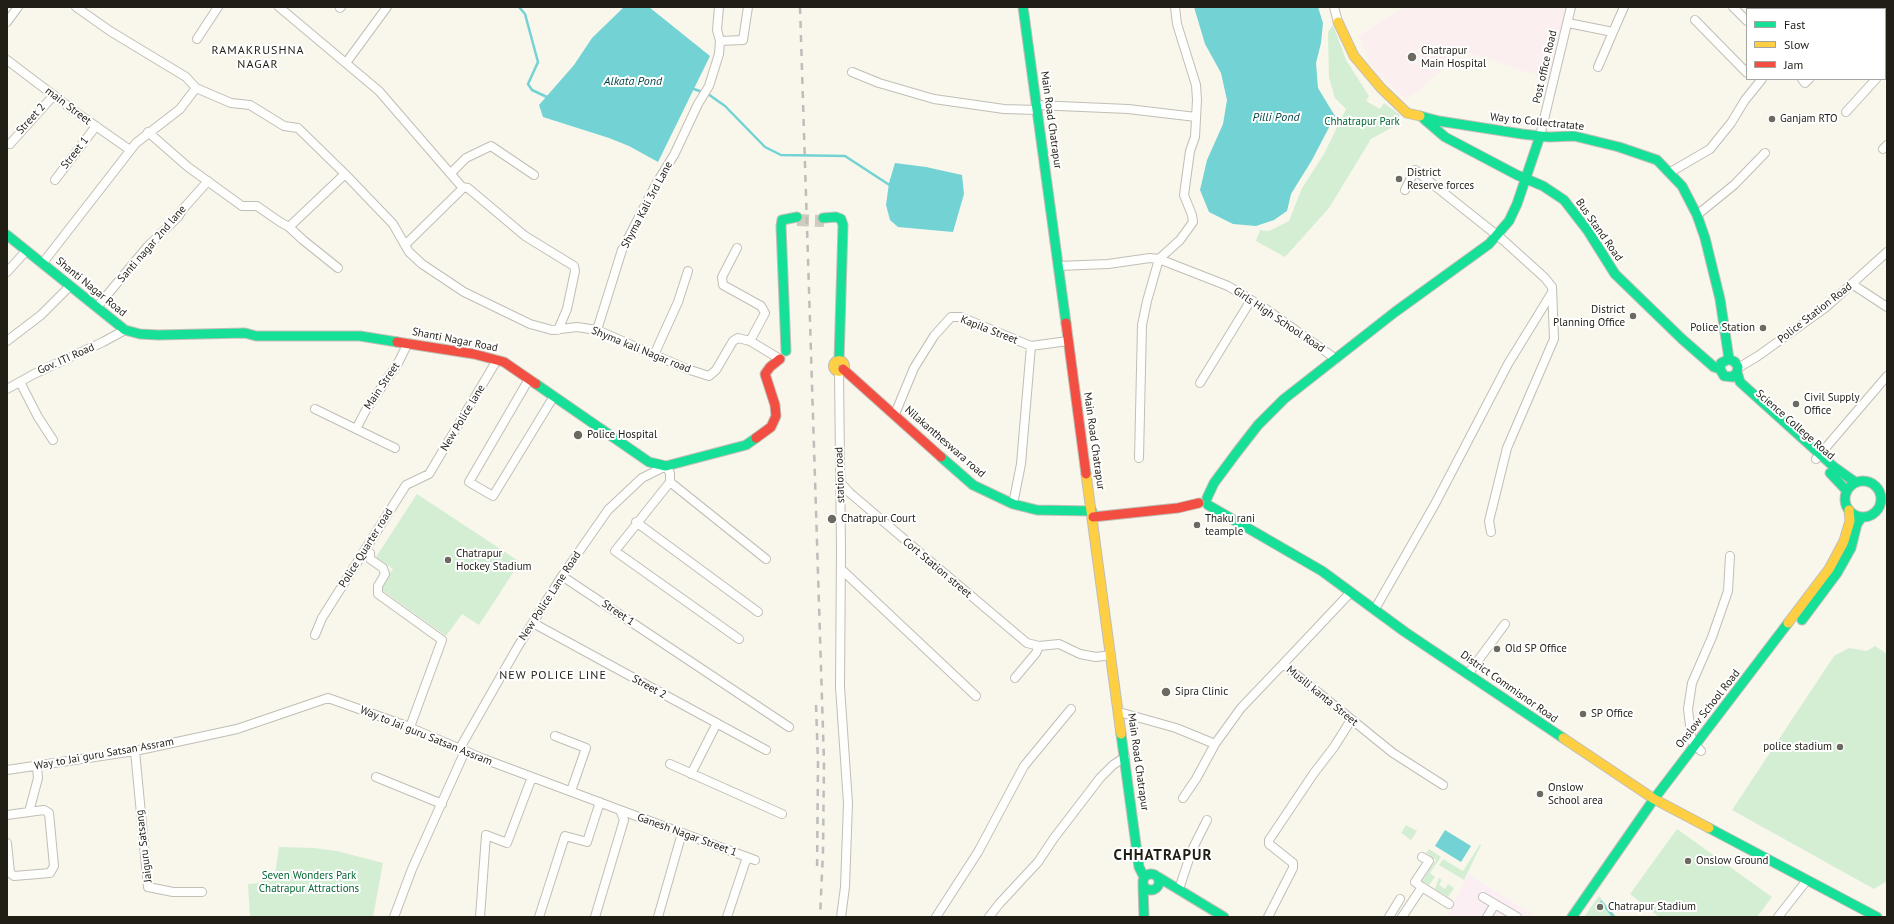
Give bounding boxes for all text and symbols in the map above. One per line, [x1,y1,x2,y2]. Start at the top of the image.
legend [1746,8,1886,80]
text: Fast [1784,17,1805,32]
street label: Post office Road [1530,29,1560,105]
text: Slow [1784,37,1809,52]
district label: RAMAKRUSHNA NAGAR [211,44,305,72]
place label: Chatrapur Main Hospital [1421,44,1486,70]
marker: Chatrapur Main Hospital [1406,51,1418,63]
text: Jam [1784,57,1803,72]
street label: Main Road Chatrapur [1038,70,1064,170]
water label: Alkata Pond [604,75,662,89]
street label: main Street [42,84,94,128]
street label: Street 2 [14,101,48,137]
street label: Way to Collectratate [1489,110,1585,134]
water label: Pilli Pond [1252,111,1300,125]
place label: Ganjam RTO [1780,112,1837,126]
marker: Ganjam RTO [1767,114,1777,124]
park label: Chhatrapur Park [1324,115,1400,129]
street label: Street 1 [58,134,92,172]
street label: Shyma Kali 3rd Lane [619,159,675,251]
place label: District Reserve forces [1407,166,1474,192]
marker: District Reserve forces [1394,174,1404,184]
street label: Bus Stand Road [1573,196,1625,264]
street label: Santi nagar 2nd lane [115,203,189,285]
street label: Shanti Nagar Road [53,254,129,320]
street label: Police Station Road [1775,280,1855,346]
street label: Girls High School Road [1231,284,1327,356]
place label: District Planning Office [1553,303,1625,329]
marker: District Planning Office [1628,311,1638,321]
street label: Kapila Street [958,313,1020,347]
place label: Police Station [1690,321,1755,335]
marker: Police Station [1758,323,1768,333]
street label: Shyma kali Nagar road [589,324,693,376]
street label: Shanti Nagar Road [411,325,499,355]
street label: Gov. ITI Road [35,341,97,377]
street label: Main Street [361,360,403,412]
street label: New Police lane [438,382,488,454]
street label: Science College Road [1753,387,1837,463]
street label: Main Road Chatrapur [1081,391,1107,491]
place label: Civil Supply Office [1804,391,1860,417]
marker: Civil Supply Office [1791,399,1801,409]
street label: Nilakantheswara road [902,403,988,481]
place label: Police Hospital [587,428,657,442]
marker: Police Hospital [572,429,584,441]
street label: station road [832,447,848,503]
street label: Police Quarter road [336,506,396,590]
place label: Chatrapur Court [841,512,916,526]
place label: Thaku rani teample [1205,512,1255,538]
marker: Chatrapur Court [826,513,838,525]
marker: Thaku rani teample [1192,520,1202,530]
street label: Cort Station street [900,535,974,601]
place label: Chatrapur Hockey Stadium [456,547,532,573]
street label: New Police Lane Road [516,549,584,643]
marker: Chatrapur Hockey Stadium [443,555,453,565]
street label: Street 1 [599,597,637,629]
place label: Old SP Office [1505,642,1567,656]
marker: Old SP Office [1492,644,1502,654]
street label: District Commisnor Road [1458,648,1560,726]
street label: Musili kanta Street [1284,663,1360,729]
street label: Onslow School Road [1673,667,1743,751]
district label: NEW POLICE LINE [499,669,607,683]
street label: Street 2 [630,672,668,702]
place label: Sipra Clinic [1175,685,1228,699]
marker: Sipra Clinic [1160,686,1172,698]
street label: Way to Jai guru Satsan Assram [358,703,494,769]
place label: SP Office [1591,707,1633,721]
marker: SP Office [1578,709,1588,719]
street label: Main Road Chatrapur [1125,712,1151,812]
street label: Way to Jai guru Satsan Assram [33,735,175,773]
place label: police stadium [1763,740,1832,754]
marker: police stadium [1835,742,1845,752]
place label: Onslow School area [1548,781,1603,807]
marker: Onslow School area [1535,789,1545,799]
street label: Jaiguru Satsang [133,809,155,883]
street label: Ganesh Nagar Street 1 [635,811,739,859]
district label: CHHATRAPUR [1114,847,1212,865]
place label: Onslow Ground [1696,854,1768,868]
marker: Onslow Ground [1683,856,1693,866]
park label: Seven Wonders Park Chatrapur Attractions [259,869,359,895]
place label: Chatrapur Stadium [1608,900,1696,914]
marker: Chatrapur Stadium [1595,902,1605,912]

